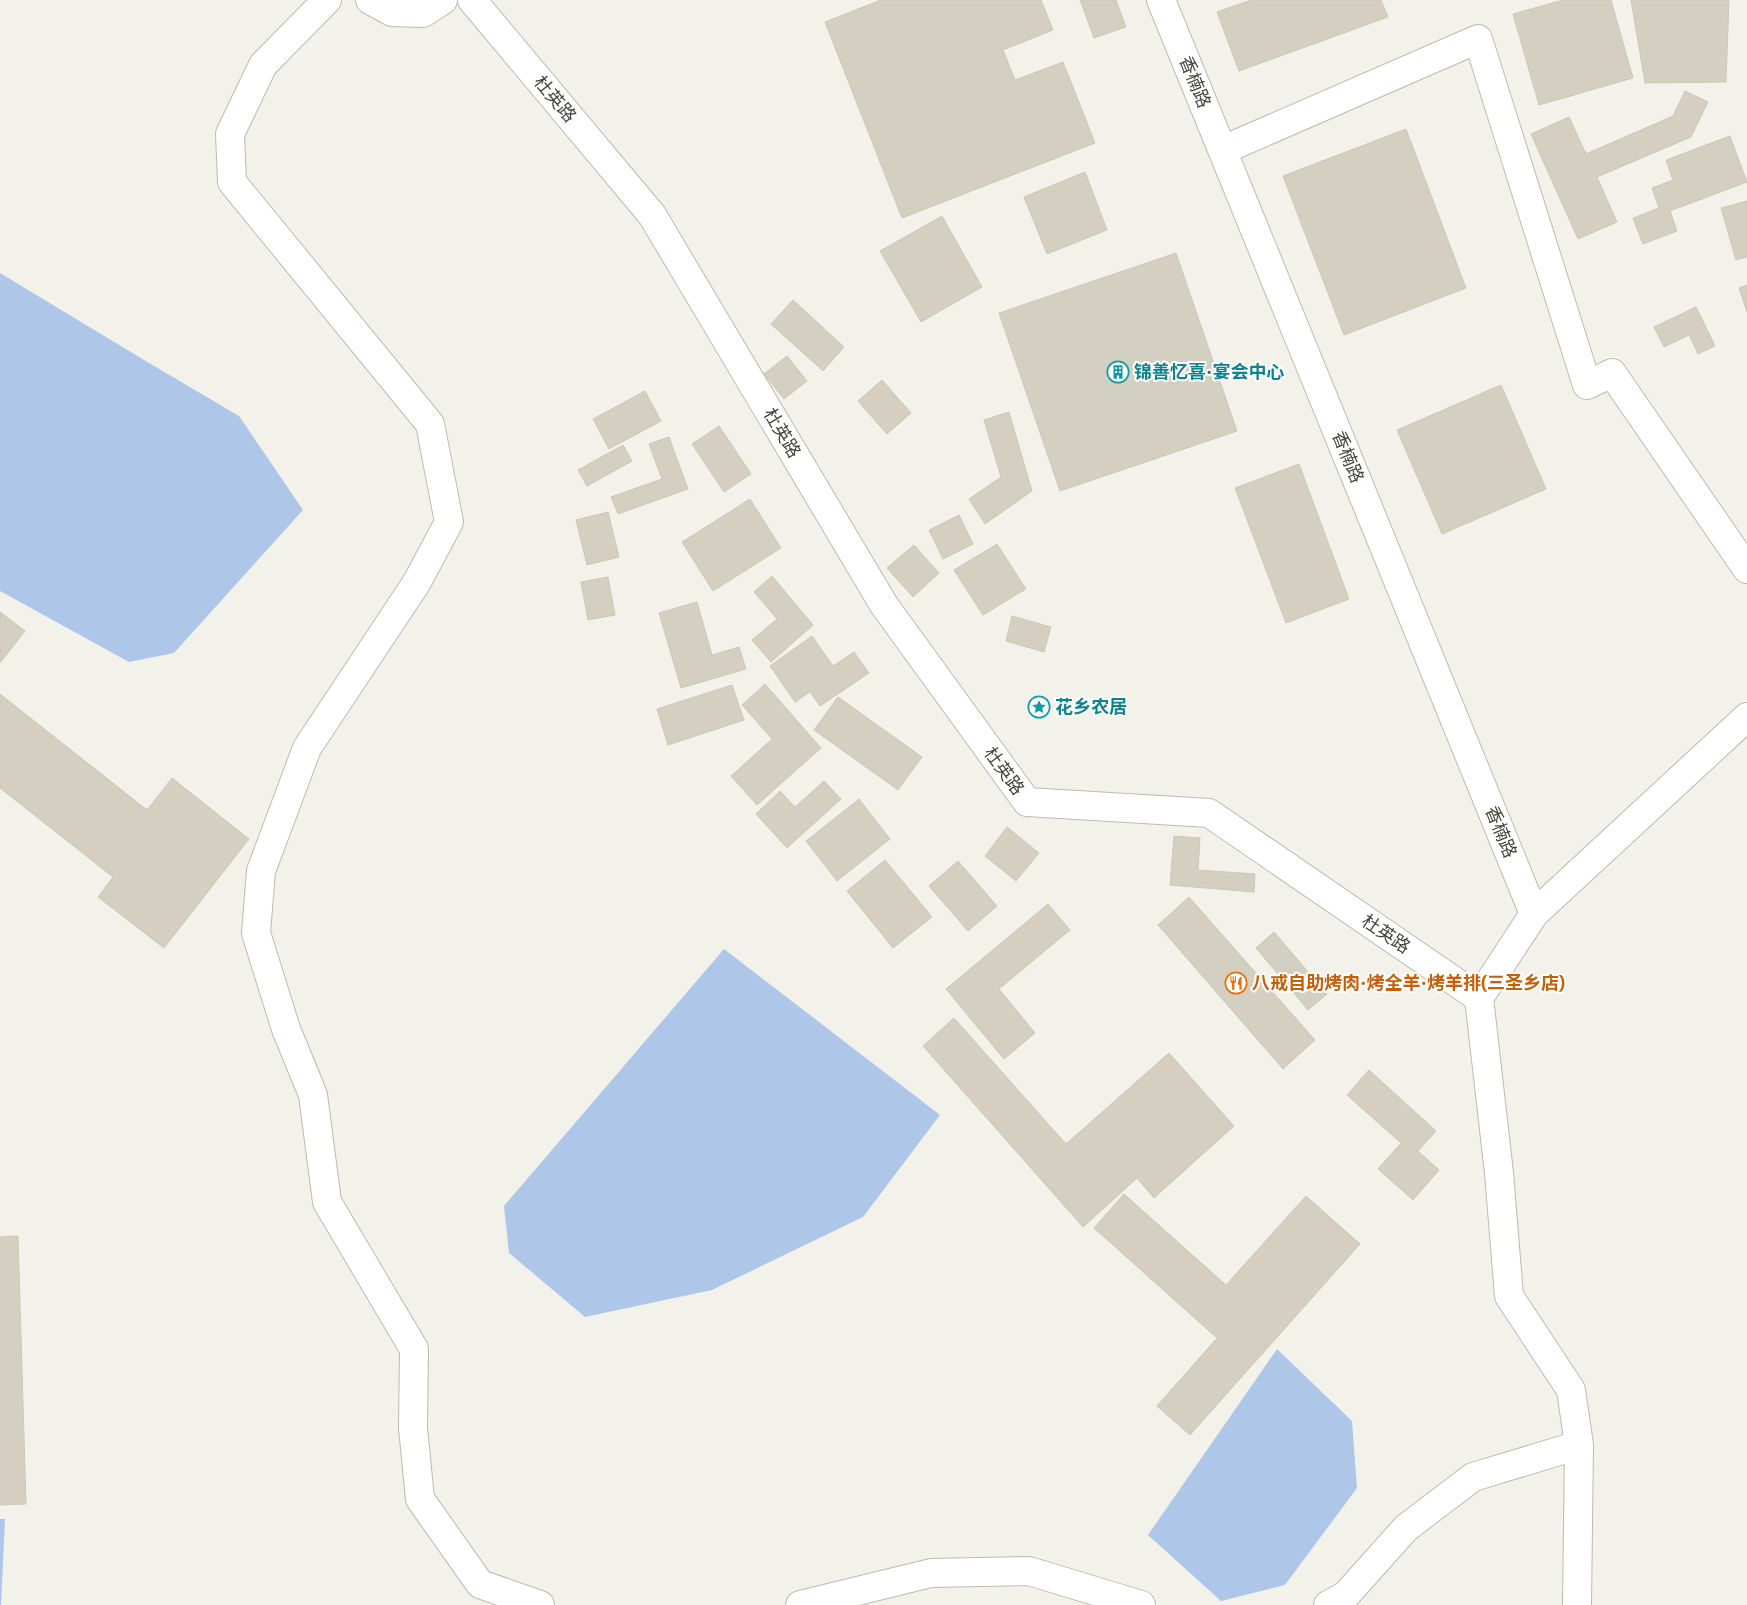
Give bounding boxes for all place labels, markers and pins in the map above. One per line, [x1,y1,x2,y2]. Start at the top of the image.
building icon: 锦善忆喜·宴会中心 [1106,360,1130,384]
place label: 锦善忆喜·宴会中心 [1134,360,1284,383]
place icon: 花乡农居 [1027,695,1051,719]
place label: 花乡农居 [1055,695,1127,718]
restaurant icon: 八戒自助烤肉·烤全羊·烤羊排(三圣乡店) [1224,971,1248,995]
place label: 八戒自助烤肉·烤全羊·烤羊排(三圣乡店) [1252,971,1565,994]

